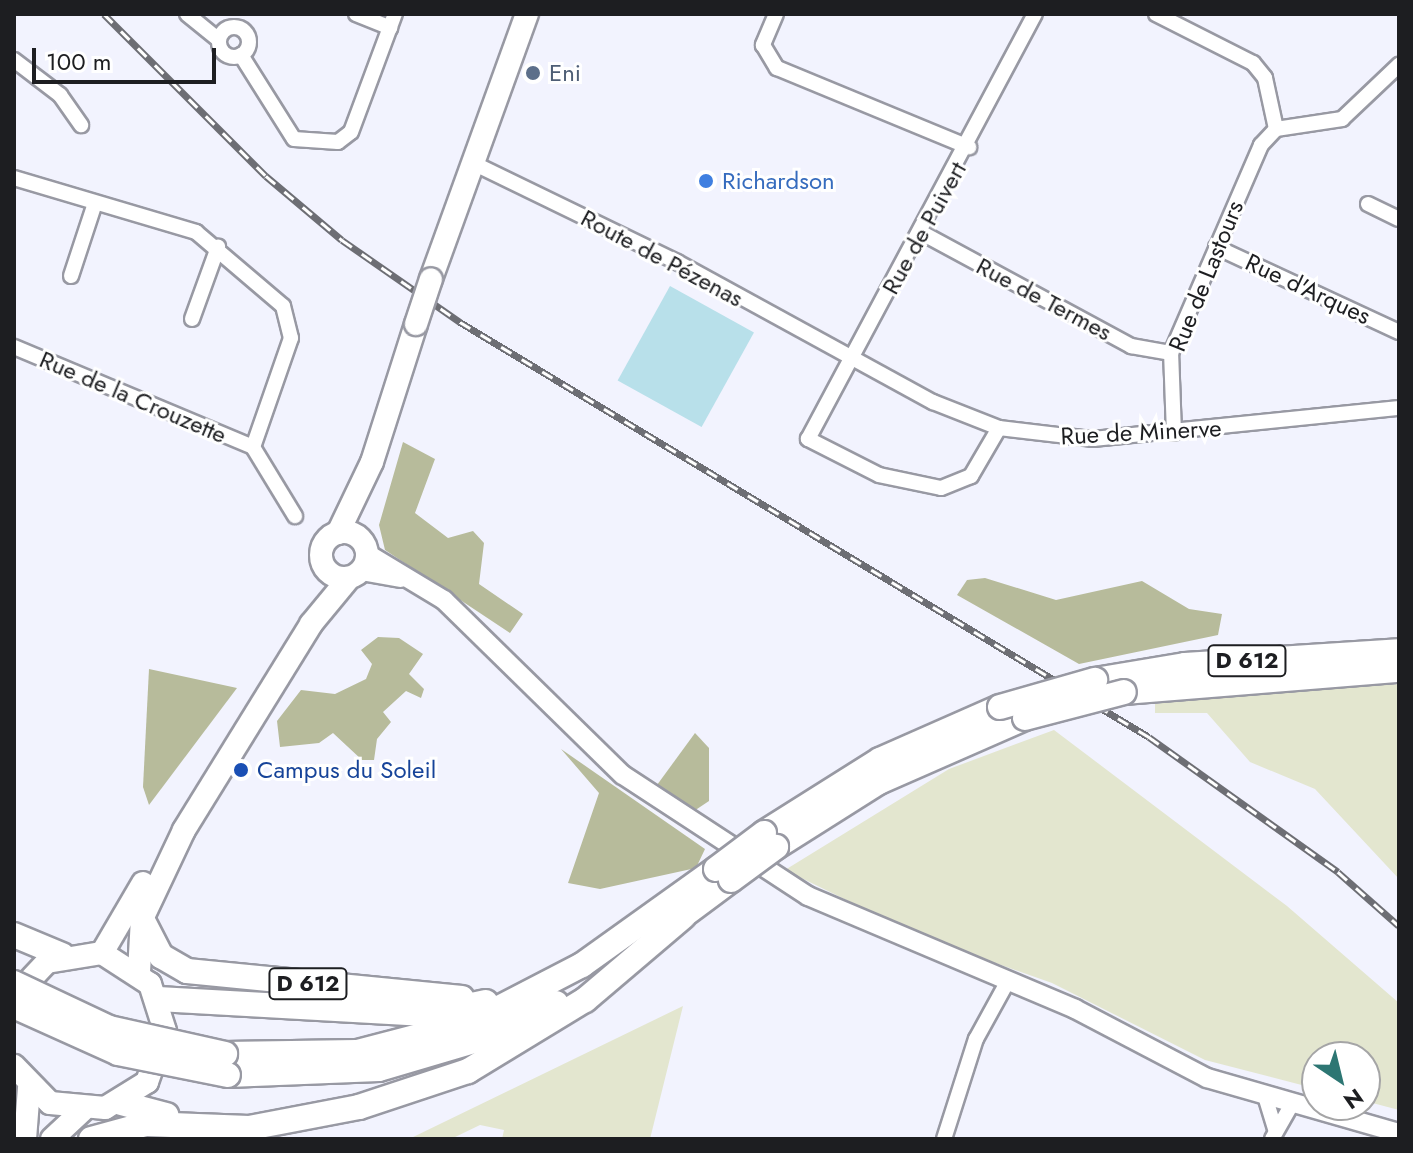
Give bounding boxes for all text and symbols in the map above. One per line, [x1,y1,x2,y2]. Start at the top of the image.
scale bar [36,32,220,82]
text: 100 m [46,44,112,79]
place label: Eni [549,59,581,87]
marker: Eni [524,64,542,82]
street label: Rue de Puivert [876,157,972,299]
place label: Richardson [722,167,835,195]
marker: Richardson [697,172,715,190]
street label: Rue de Lastours [1163,196,1249,356]
street label: Route de Pézenas [576,203,748,313]
street label: Rue d'Arques [1241,248,1375,330]
street label: Rue de Termes [971,251,1117,347]
street label: Rue de la Crouzette [35,345,231,449]
street label: Rue de Minerve [1060,413,1222,451]
road number: D 612 [1207,643,1287,679]
place label: Campus du Soleil [257,756,436,784]
marker: Campus du Soleil [232,761,250,779]
road number: D 612 [268,966,348,1002]
north arrow [1301,1041,1381,1121]
text: N [1337,1081,1370,1117]

